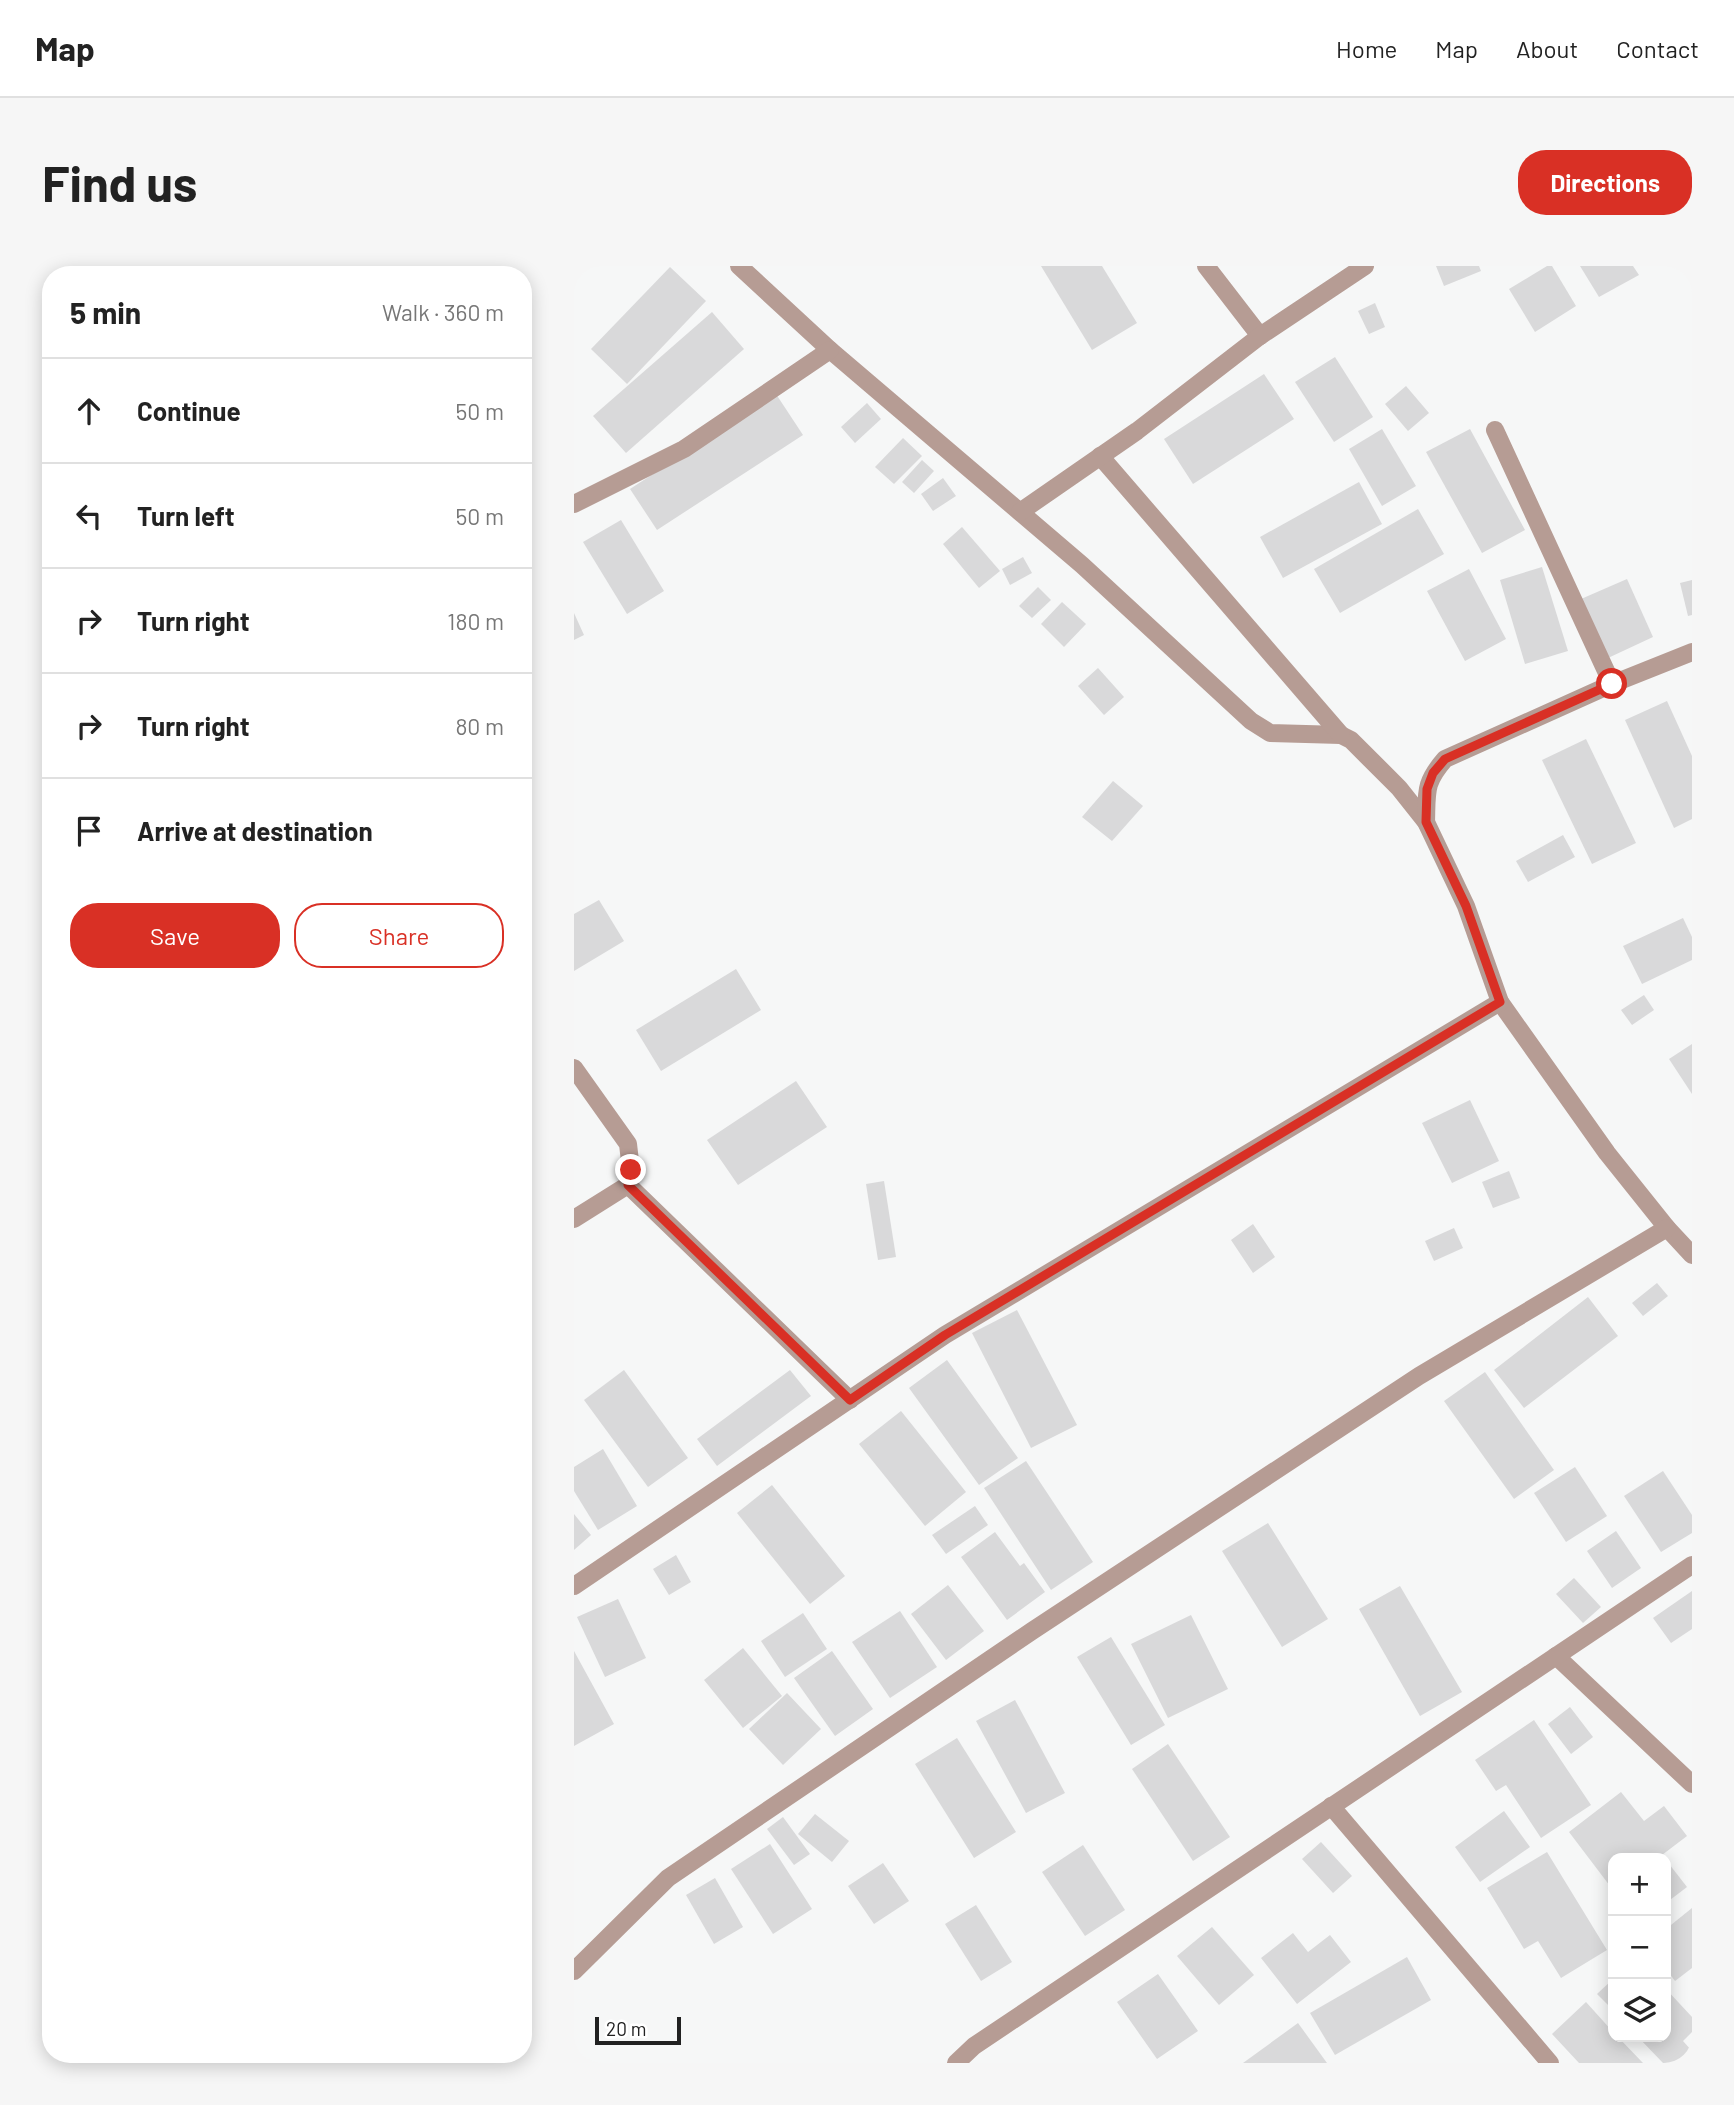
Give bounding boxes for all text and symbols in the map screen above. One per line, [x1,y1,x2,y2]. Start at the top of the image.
text: Map [35,28,95,68]
text: Home [1336,34,1397,63]
text: Map [1435,34,1478,63]
text: About [1516,34,1578,63]
text: Contact [1616,34,1699,63]
button: Directions [1518,150,1692,215]
text: Find us [42,153,197,212]
text: 5 min [70,294,141,330]
text: Walk · 360 m [382,298,504,326]
icon: ahead [70,392,108,430]
text: Continue [137,395,241,426]
text: 50 m [456,397,504,425]
icon: left [70,497,108,535]
text: Turn left [137,500,235,531]
text: 50 m [456,502,504,530]
icon: right [70,602,108,640]
text: Turn right [137,605,250,636]
text: 180 m [447,607,504,635]
route start [1596,668,1627,699]
icon: right [70,707,108,745]
text: Turn right [137,710,250,741]
text: 80 m [455,712,504,740]
icon: arrive [70,812,108,850]
text: Arrive at destination [137,815,373,846]
button: Save [70,903,280,968]
button: Share [294,903,504,968]
route end [615,1154,646,1185]
map controls [1608,1853,1671,2042]
button: + [1608,1853,1671,1916]
button: − [1608,1916,1671,1979]
button: layers [1608,1979,1671,2042]
scale bar [595,2014,681,2046]
text: 20 m [606,2017,646,2040]

